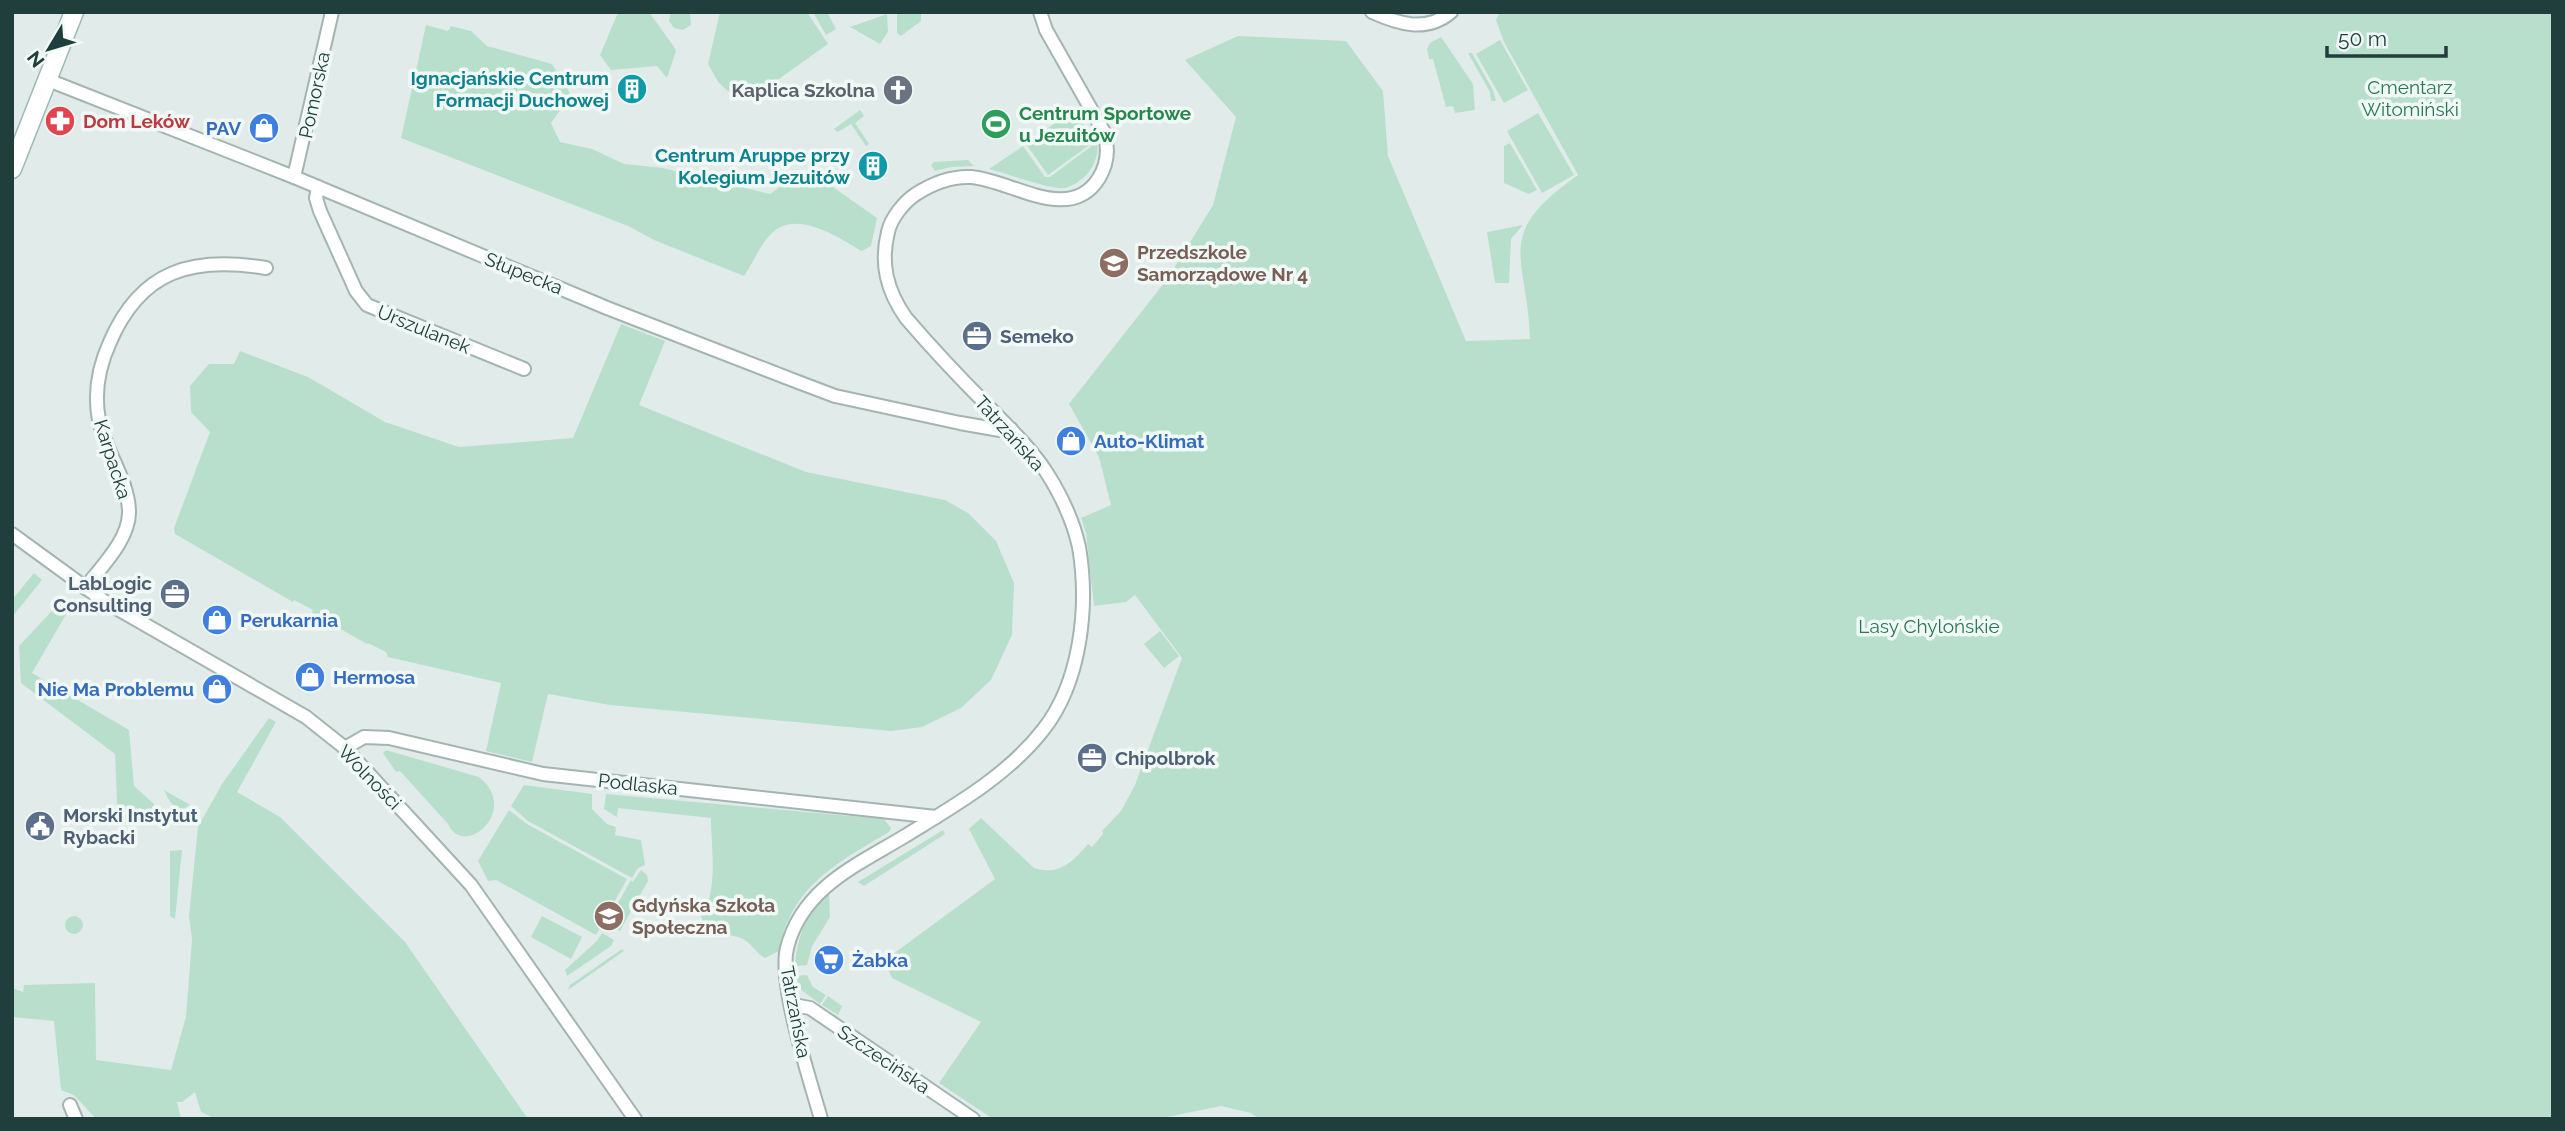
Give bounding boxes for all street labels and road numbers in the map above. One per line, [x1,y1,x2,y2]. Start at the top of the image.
street label: Pomorska [294,50,334,140]
street label: Słupecka [482,247,566,299]
street label: Urszulanek [374,300,474,358]
street label: Tatrzańska [971,391,1049,475]
street label: Karpacka [90,417,136,501]
street label: Wolności [334,740,406,814]
street label: Podlaska [597,769,679,799]
street label: Tatrzańska [776,964,816,1060]
street label: Szczecińska [834,1020,934,1098]

